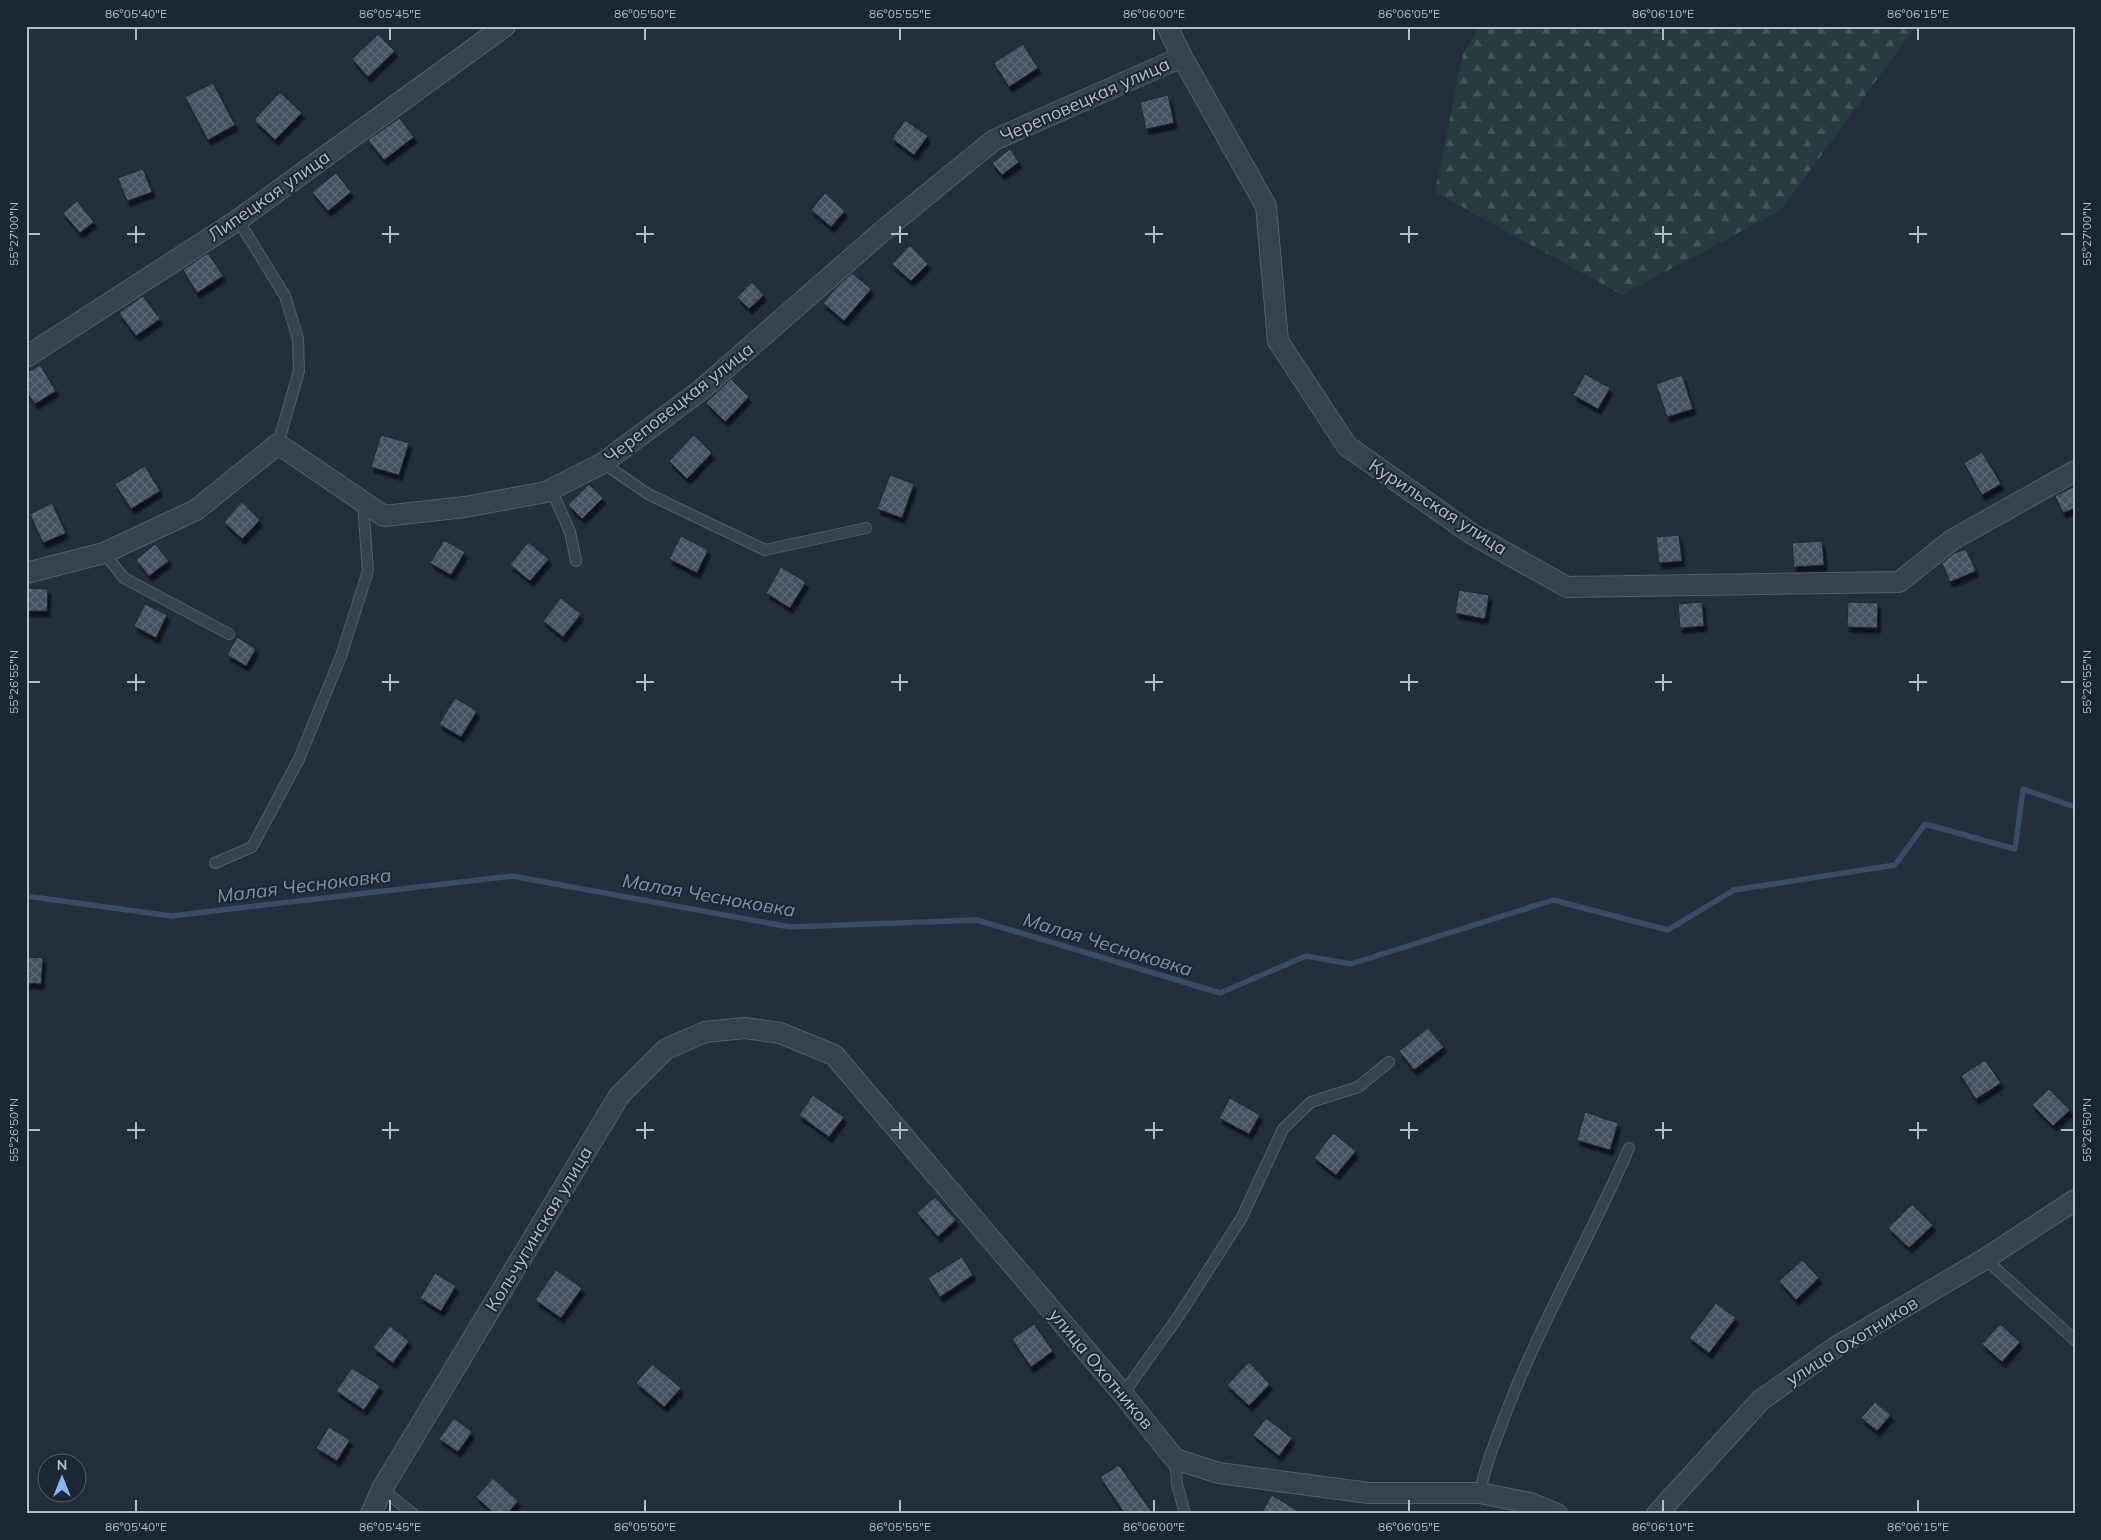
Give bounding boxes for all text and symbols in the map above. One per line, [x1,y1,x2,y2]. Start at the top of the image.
text: 86°05'40"E [105,6,167,21]
text: 86°05'45"E [359,6,421,21]
text: 86°05'50"E [614,6,676,21]
text: 86°05'55"E [869,6,931,21]
text: 86°06'00"E [1123,6,1185,21]
text: 86°06'05"E [1378,6,1440,21]
text: 86°06'10"E [1632,6,1694,21]
text: 86°06'15"E [1887,6,1949,21]
street label: Череповецкая улица [996,52,1173,147]
street label: Липецкая улица [203,145,334,246]
text: 55°27'00"N [6,202,21,266]
text: 55°27'00"N [2079,202,2094,266]
street label: Череповецкая улица [599,337,758,468]
street label: Курильская улица [1365,453,1512,560]
text: 55°26'55"N [6,650,21,714]
text: 55°26'55"N [2079,650,2094,714]
water label: Малая Чесноковка [216,862,392,908]
water label: Малая Чесноковка [621,868,797,922]
water label: Малая Чесноковка [1021,907,1195,981]
text: 55°26'50"N [6,1098,21,1162]
text: 55°26'50"N [2079,1098,2094,1162]
street label: Кольчугинская улица [480,1142,597,1315]
street label: улица Охотников [1782,1291,1922,1390]
street label: улица Охотников [1044,1303,1159,1434]
north arrow [38,1452,88,1502]
text: N [57,1456,67,1474]
text: 86°05'40"E [105,1519,167,1534]
text: 86°05'45"E [359,1519,421,1534]
text: 86°05'50"E [614,1519,676,1534]
text: 86°05'55"E [869,1519,931,1534]
text: 86°06'00"E [1123,1519,1185,1534]
text: 86°06'05"E [1378,1519,1440,1534]
text: 86°06'10"E [1632,1519,1694,1534]
text: 86°06'15"E [1887,1519,1949,1534]

